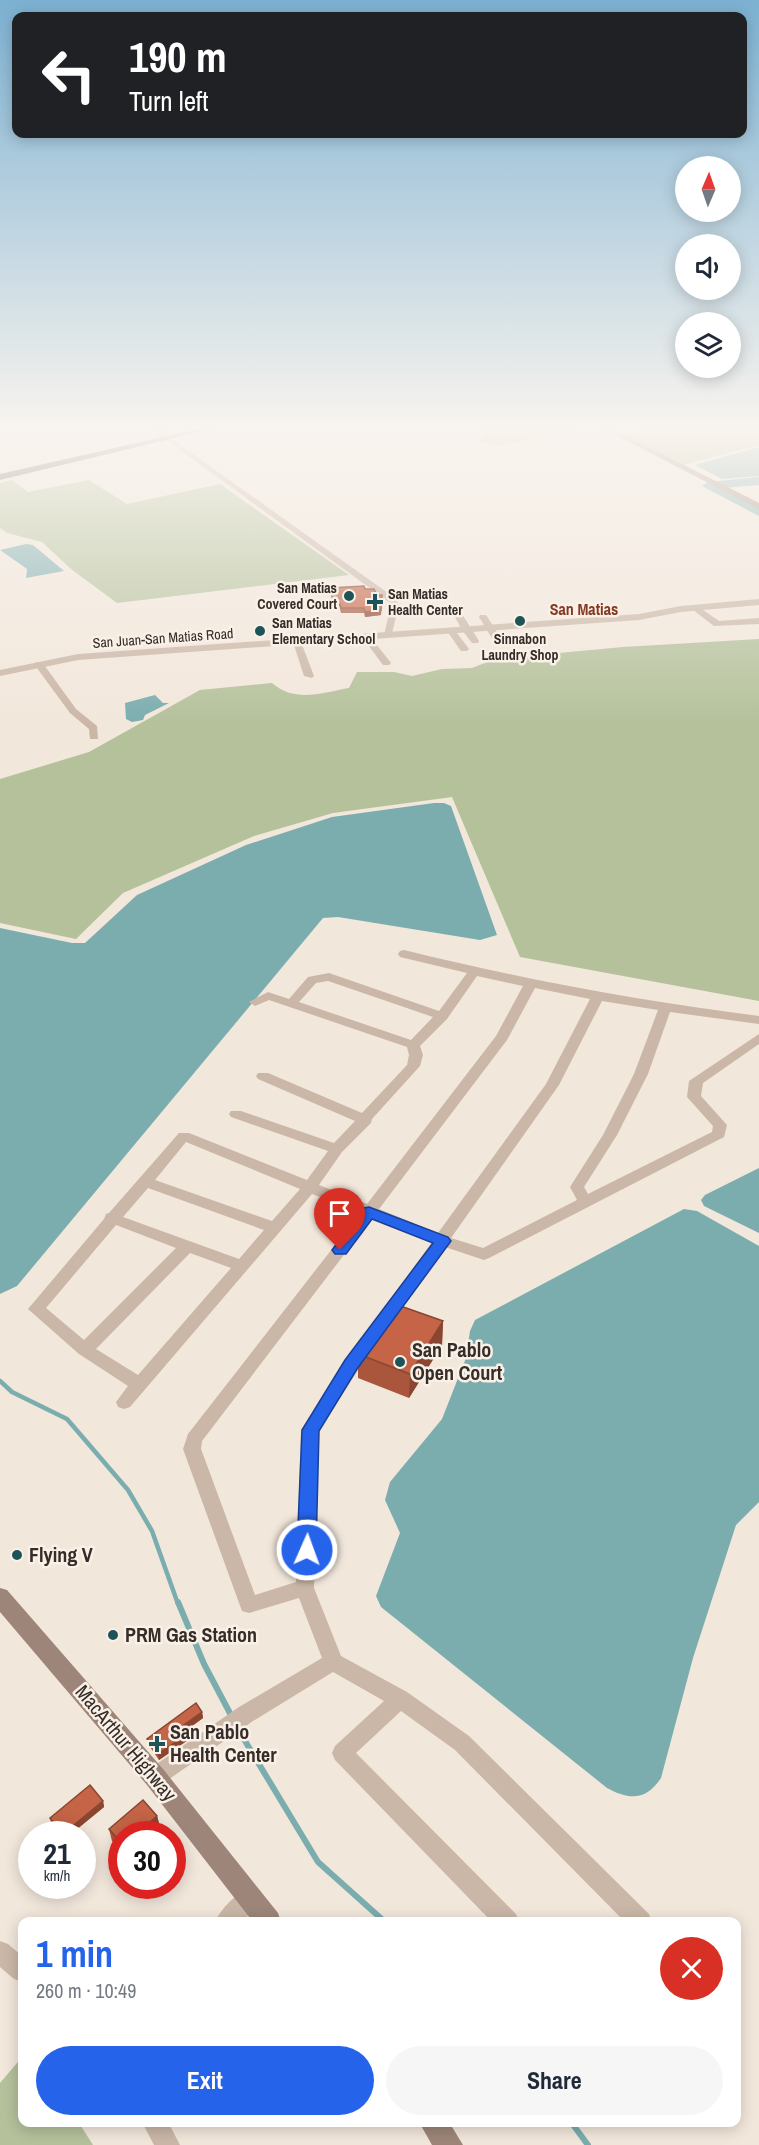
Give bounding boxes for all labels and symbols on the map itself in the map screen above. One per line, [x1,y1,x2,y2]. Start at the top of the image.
north arrow [675,156,741,222]
place label: San Matias Covered Court [257,579,337,613]
place label: San Matias Health Center [388,585,463,619]
marker: San Matias Covered Court [342,589,356,603]
marker: San Matias Health Center [366,593,384,611]
district label: San Matias [550,598,618,620]
place label: San Matias Elementary School [272,614,375,648]
marker: Sinnabon Laundry Shop [513,614,527,628]
street label: San Juan-San Matias Road [92,624,234,652]
marker: San Matias Elementary School [253,624,267,638]
place label: Sinnabon Laundry Shop [481,630,559,664]
pin [314,1188,365,1250]
place label: San Pablo Open Court [412,1336,503,1386]
marker: San Pablo Open Court [393,1355,407,1369]
position arrow [275,1518,339,1582]
place label: Flying V [29,1541,93,1568]
marker: Flying V [10,1548,24,1562]
place label: PRM Gas Station [125,1621,257,1648]
marker: PRM Gas Station [106,1628,120,1642]
street label: MacArthur Highway [70,1679,184,1807]
place label: San Pablo Health Center [170,1718,277,1768]
marker: San Pablo Health Center [148,1735,166,1753]
speed limit sign: 30 [108,1821,186,1899]

